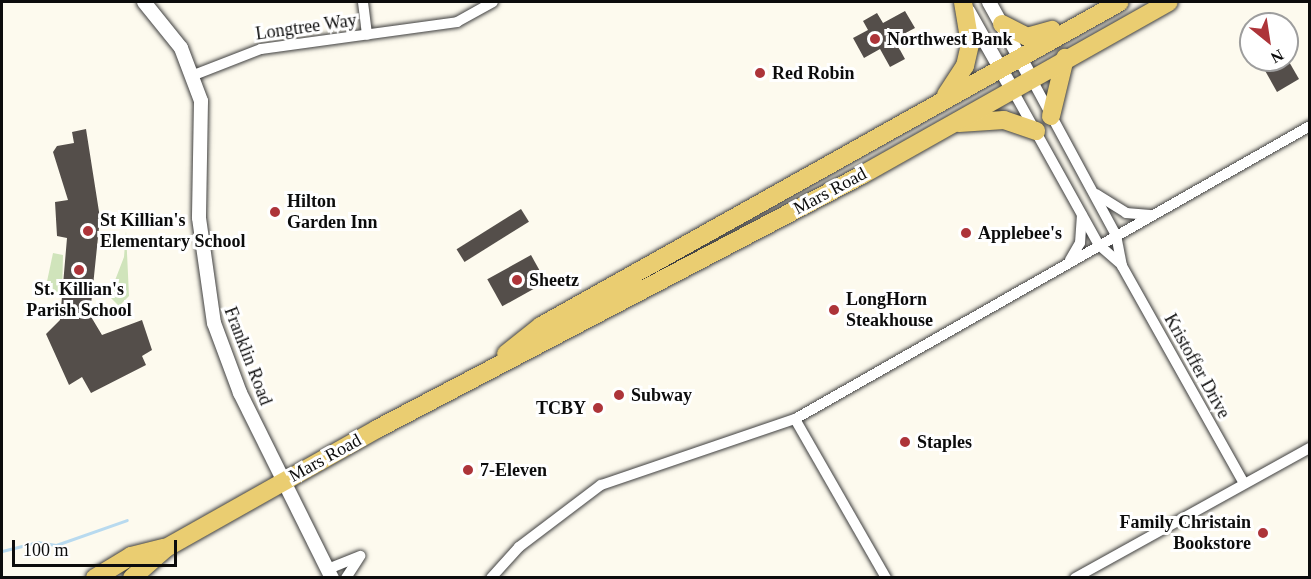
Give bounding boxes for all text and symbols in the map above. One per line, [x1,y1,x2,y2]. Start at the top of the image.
street label: Longtree Way [254,9,358,45]
north arrow [1239,12,1299,72]
place label: Northwest Bank [887,28,1013,50]
marker: Northwest Bank [868,32,882,46]
text: N [1268,46,1287,67]
place label: Red Robin [772,62,855,84]
marker: Red Robin [753,66,767,80]
street label: Mars Road [790,163,870,219]
place label: Hilton Garden Inn [287,191,378,234]
marker: Hilton Garden Inn [268,205,282,219]
place label: St Killian's Elementary School [100,210,245,252]
place label: Applebee's [978,222,1062,244]
marker: St Killian's Elementary School [81,224,95,238]
marker: Applebee's [959,226,973,240]
marker: St. Killian's Parish School [72,263,86,277]
place label: Sheetz [529,269,579,291]
marker: Sheetz [510,273,524,287]
place label: St. Killian's Parish School [26,279,132,322]
place label: LongHorn Steakhouse [846,289,933,332]
marker: LongHorn Steakhouse [827,303,841,317]
street label: Franklin Road [219,304,277,408]
street label: Kristoffer Drive [1159,310,1235,422]
place label: Subway [631,384,692,406]
marker: Subway [612,388,626,402]
place label: TCBY [536,397,586,419]
marker: TCBY [591,401,605,415]
street label: Mars Road [285,429,365,487]
place label: Staples [917,431,972,453]
marker: Staples [898,435,912,449]
place label: 7-Eleven [480,459,547,481]
marker: 7-Eleven [461,463,475,477]
place label: Family Christain Bookstore [1119,512,1251,554]
marker: Family Christain Bookstore [1256,526,1270,540]
scale bar [15,528,180,566]
text: 100 m [23,540,69,560]

